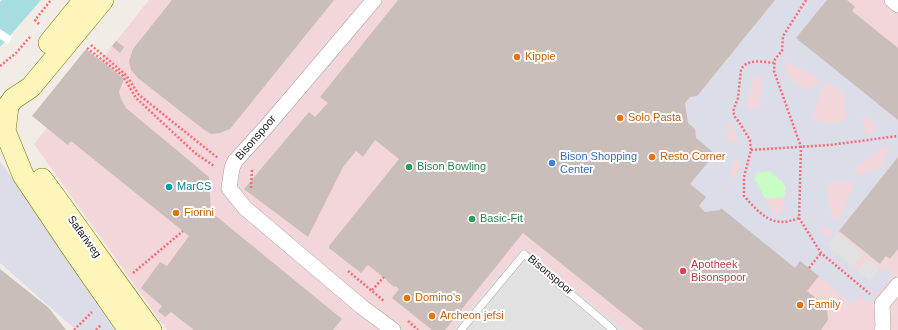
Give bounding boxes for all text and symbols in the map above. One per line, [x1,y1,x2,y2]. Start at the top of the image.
place label: Kippie [525,50,556,64]
marker: Kippie [512,52,522,62]
place label: Solo Pasta [628,111,681,125]
street label: Bisonspoor [233,113,279,163]
marker: Solo Pasta [615,113,625,123]
place label: Bison Shopping Center [560,150,637,176]
place label: Resto Corner [660,150,725,164]
marker: Resto Corner [647,152,657,162]
marker: Bison Shopping Center [547,158,557,168]
place label: Bison Bowling [417,160,486,174]
marker: Bison Bowling [404,162,414,172]
place label: MarCS [177,180,211,194]
marker: MarCS [164,182,174,192]
place label: Fiorini [184,206,214,220]
marker: Fiorini [171,208,181,218]
place label: Basic-Fit [480,212,523,226]
street label: Safariweg [64,213,104,261]
marker: Basic-Fit [467,214,477,224]
street label: Bisonspoor [525,252,575,298]
place label: Apotheek Bisonspoor [691,258,746,284]
marker: Apotheek Bisonspoor [678,266,688,276]
place label: Domino's [415,291,461,305]
marker: Domino's [402,293,412,303]
place label: Family [808,298,840,312]
marker: Family [795,300,805,310]
place label: Archeon jefsi [440,309,504,323]
marker: Archeon jefsi [427,311,437,321]

